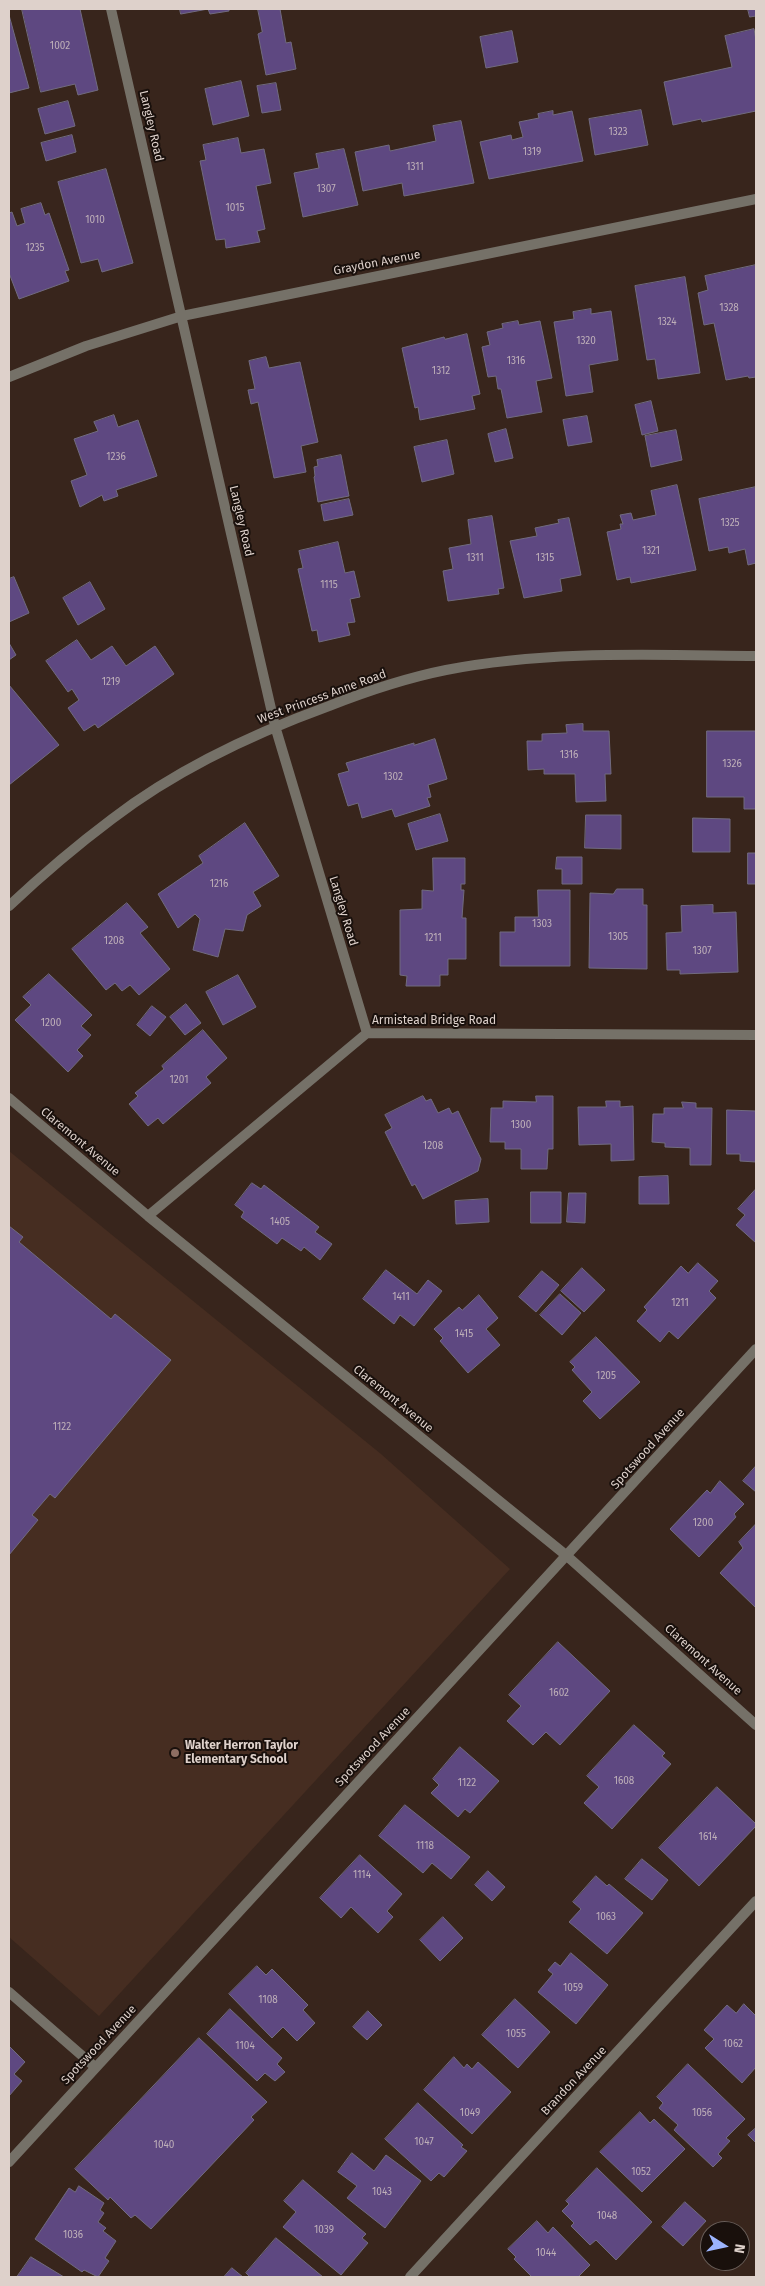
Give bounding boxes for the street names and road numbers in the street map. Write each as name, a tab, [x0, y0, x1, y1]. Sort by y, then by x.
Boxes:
street label: Langley Road	[136, 89, 166, 163]
street label: Graydon Avenue	[332, 248, 422, 278]
street label: Langley Road	[226, 484, 256, 558]
street label: West Princess Anne Road	[256, 667, 388, 727]
street label: Langley Road	[326, 874, 360, 948]
street label: Armistead Bridge Road	[372, 1014, 496, 1028]
street label: Claremont Avenue	[37, 1105, 123, 1179]
street label: Claremont Avenue	[350, 1362, 436, 1436]
street label: Spotswood Avenue	[608, 1406, 688, 1492]
street label: Claremont Avenue	[661, 1622, 745, 1698]
street label: Spotswood Avenue	[332, 1704, 414, 1790]
street label: Spotswood Avenue	[58, 2002, 140, 2088]
street label: Brandon Avenue	[538, 2043, 610, 2119]

